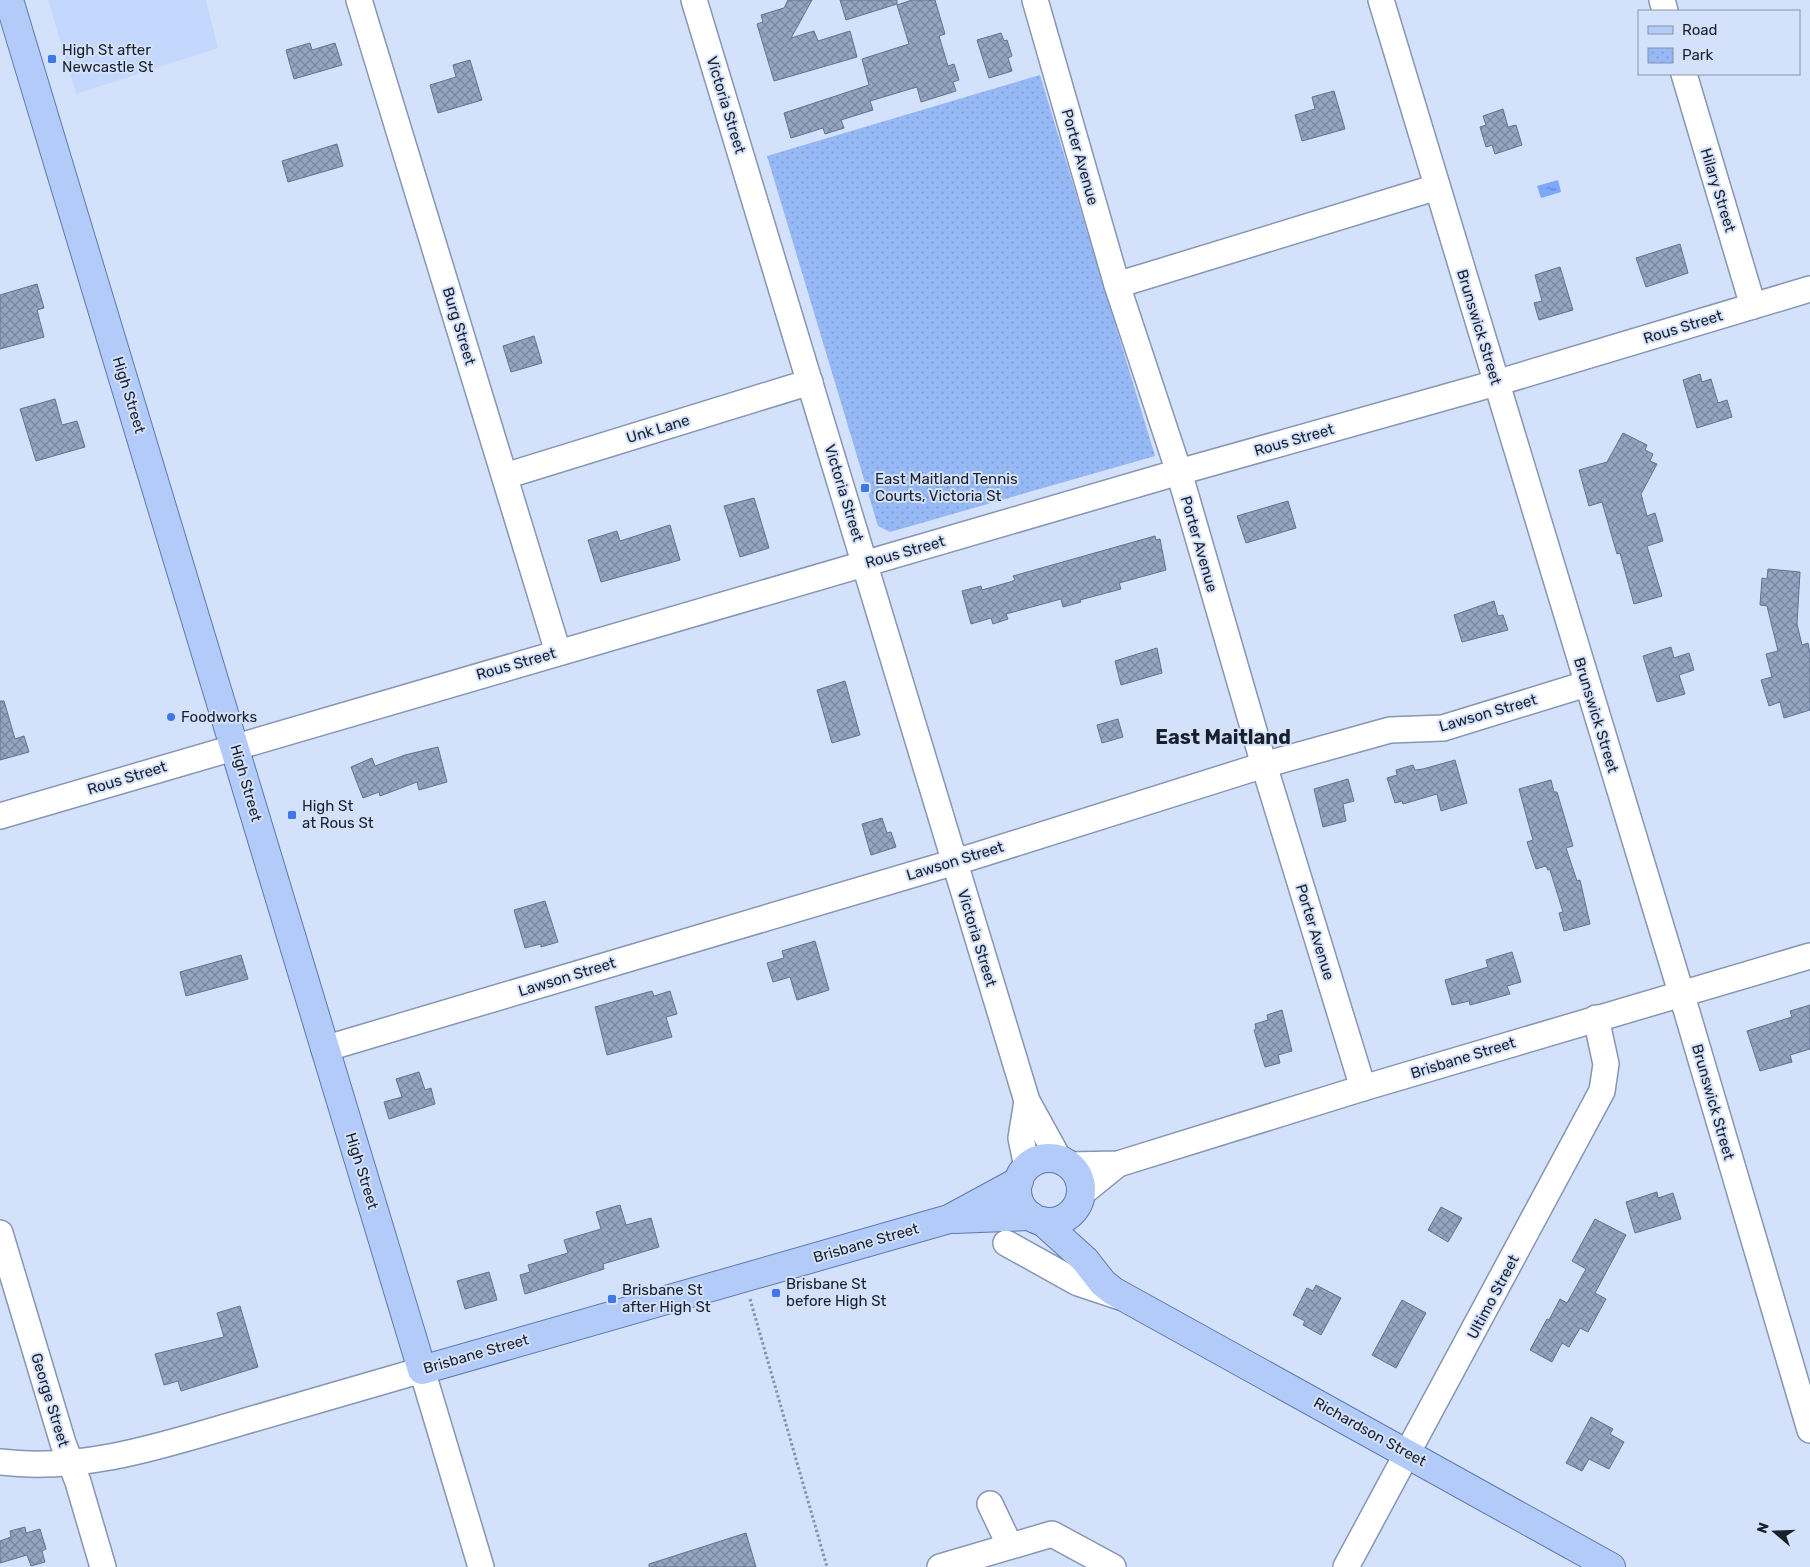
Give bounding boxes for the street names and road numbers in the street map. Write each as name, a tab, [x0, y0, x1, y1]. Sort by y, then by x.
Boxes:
street label: Victoria Street	[703, 54, 749, 156]
street label: Porter Avenue	[1058, 107, 1102, 207]
street label: Hilary Street	[1697, 146, 1739, 234]
street label: Brunswick Street	[1453, 267, 1505, 387]
street label: Burg Street	[439, 285, 479, 367]
street label: Rous Street	[1641, 306, 1725, 348]
street label: High Street	[109, 354, 149, 436]
street label: Unk Lane	[624, 411, 692, 447]
street label: Rous Street	[1252, 420, 1336, 460]
street label: Victoria Street	[821, 442, 867, 544]
street label: Porter Avenue	[1177, 494, 1221, 594]
street label: Rous Street	[863, 532, 947, 572]
street label: Rous Street	[474, 644, 558, 684]
street label: Brunswick Street	[1570, 655, 1622, 775]
street label: Lawson Street	[1437, 690, 1539, 736]
street label: High Street	[226, 742, 266, 824]
street label: Rous Street	[85, 757, 169, 799]
street label: Lawson Street	[904, 838, 1006, 884]
street label: Porter Avenue	[1292, 882, 1338, 982]
street label: Victoria Street	[954, 887, 1000, 989]
street label: Lawson Street	[516, 954, 618, 1000]
street label: Brisbane Street	[1408, 1033, 1518, 1083]
street label: Brunswick Street	[1688, 1042, 1738, 1162]
street label: High Street	[342, 1130, 382, 1212]
street label: Brisbane Street	[811, 1219, 921, 1267]
street label: Ultimo Street	[1463, 1252, 1523, 1342]
street label: Brisbane Street	[421, 1330, 531, 1378]
street label: George Street	[27, 1351, 73, 1449]
street label: Richardson Street	[1311, 1394, 1430, 1470]

